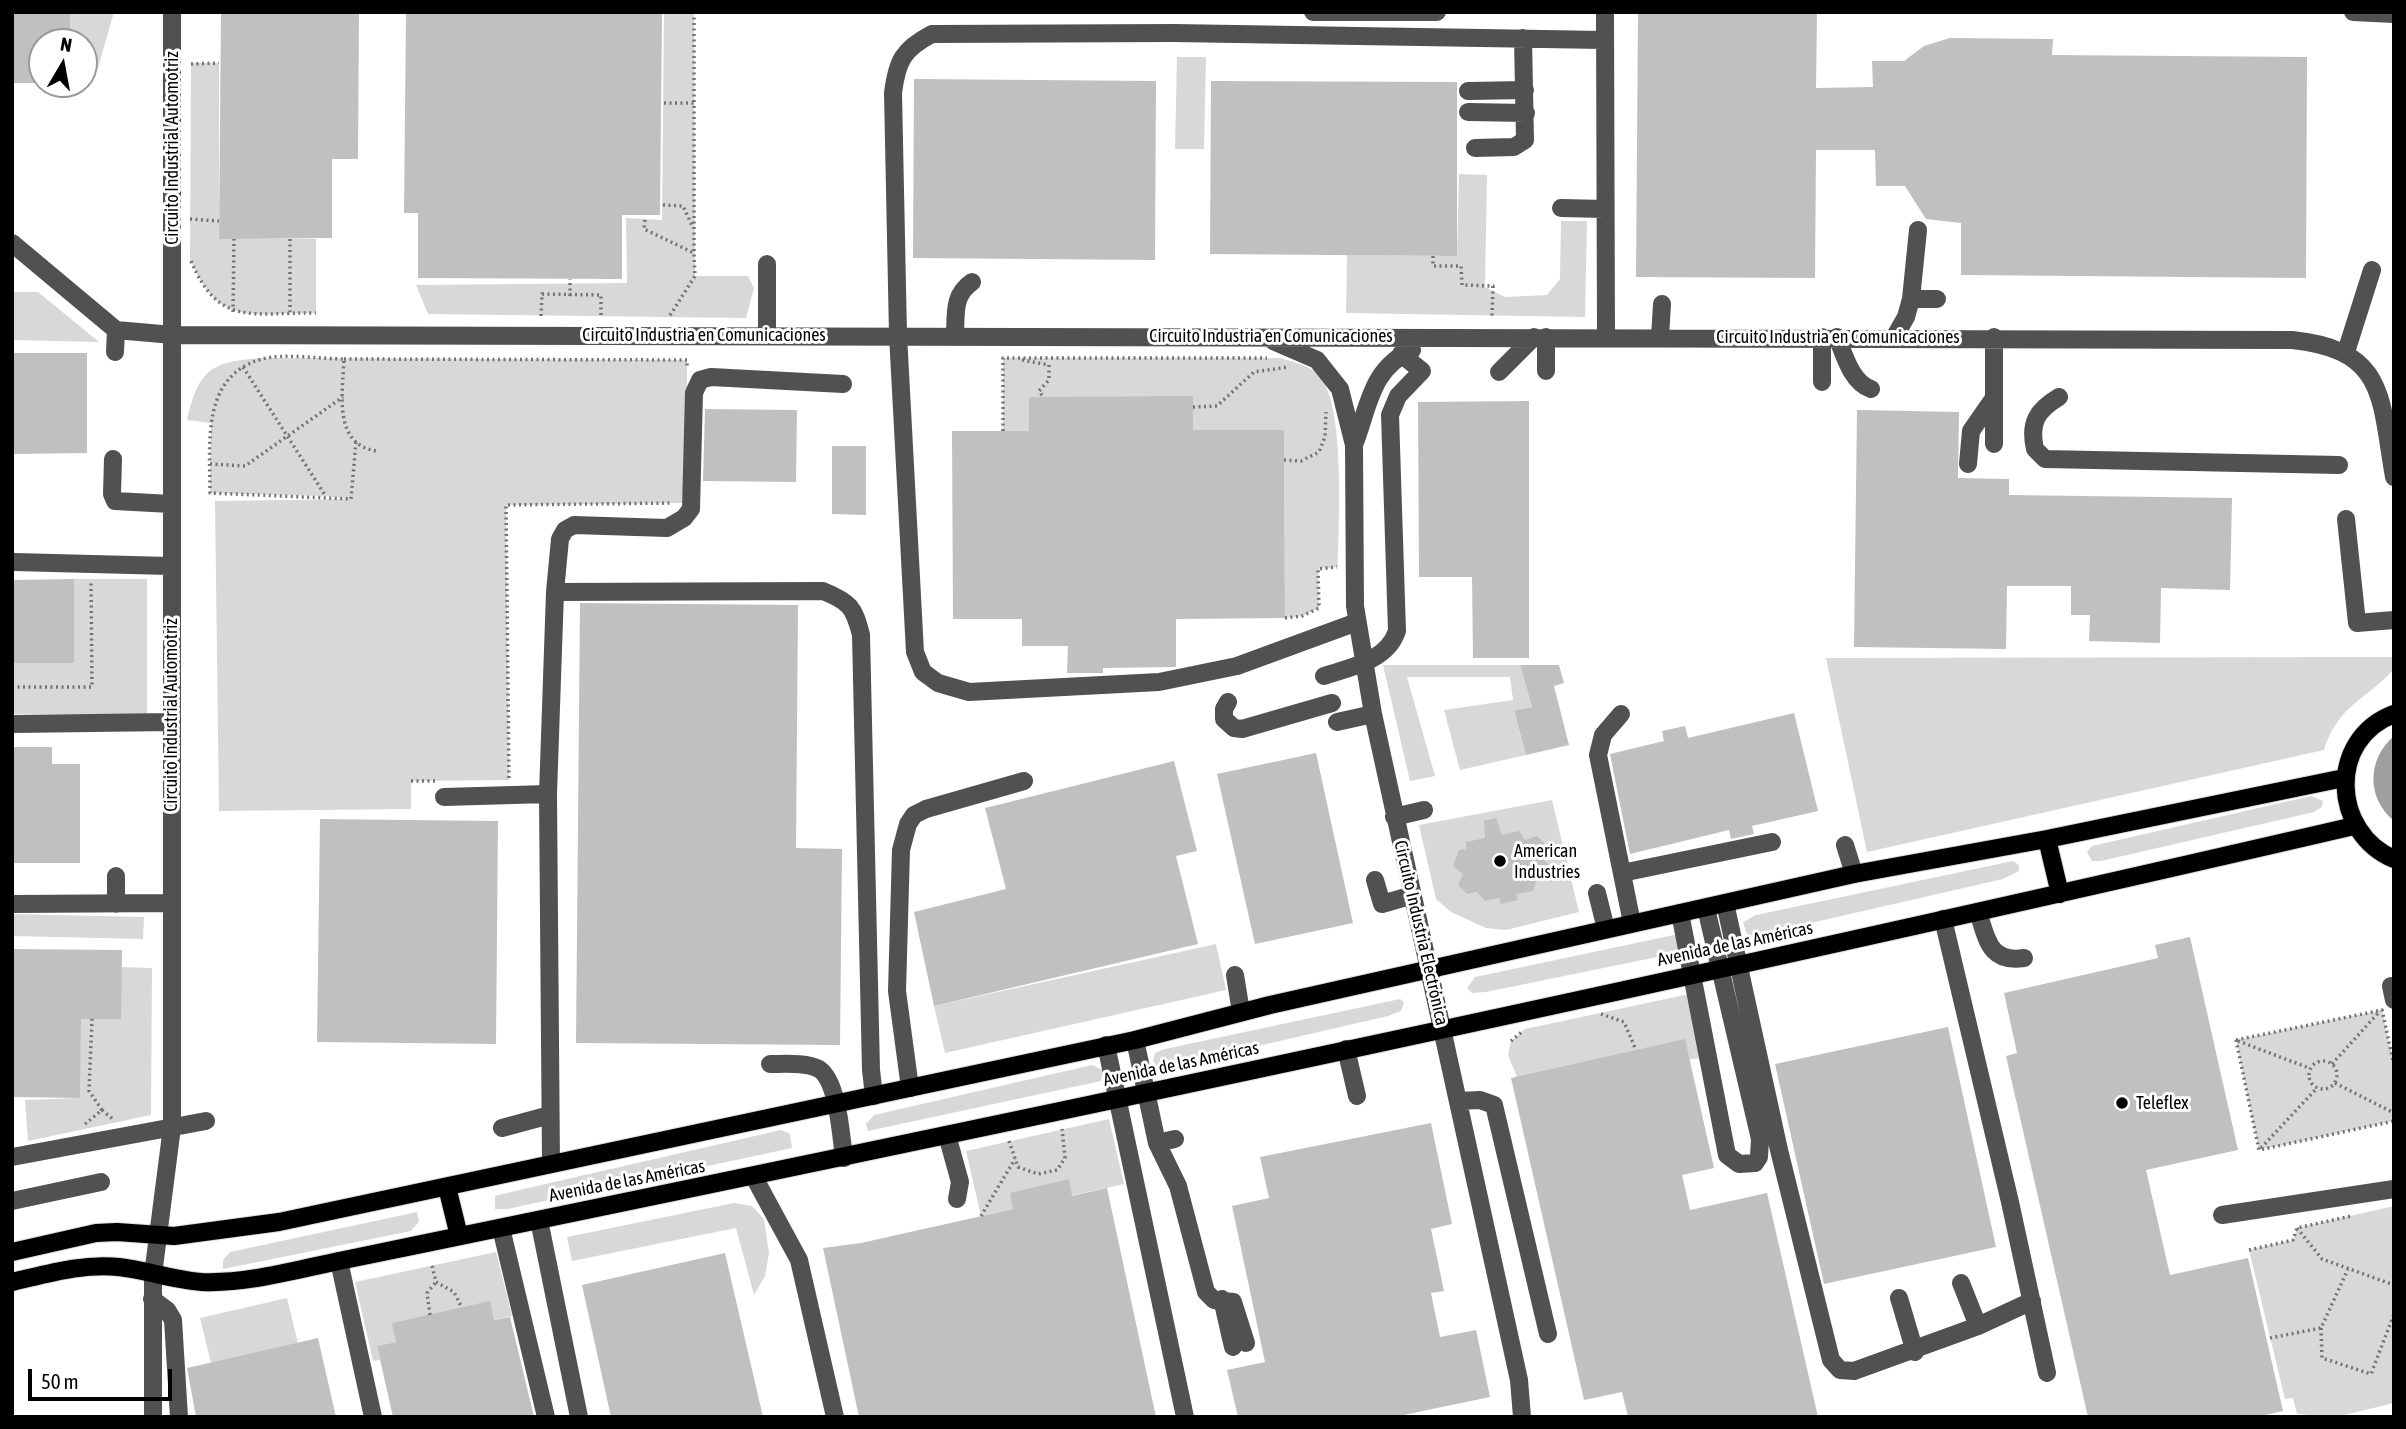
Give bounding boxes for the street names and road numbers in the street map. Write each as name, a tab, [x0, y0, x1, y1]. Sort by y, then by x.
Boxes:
street label: Circuito Industrial Automotriz	[161, 51, 183, 245]
street label: Circuito Industria en Comunicaciones	[582, 324, 826, 346]
street label: Circuito Industria en Comunicaciones	[1149, 325, 1393, 347]
street label: Circuito Industria en Comunicaciones	[1716, 326, 1960, 348]
street label: Circuito Industrial Automotriz	[160, 618, 182, 812]
street label: Circuito Industria Electrónica	[1389, 838, 1453, 1028]
street label: Avenida de las Américas	[1655, 917, 1815, 971]
street label: Avenida de las Américas	[1101, 1037, 1261, 1091]
street label: Avenida de las Américas	[547, 1155, 707, 1207]

